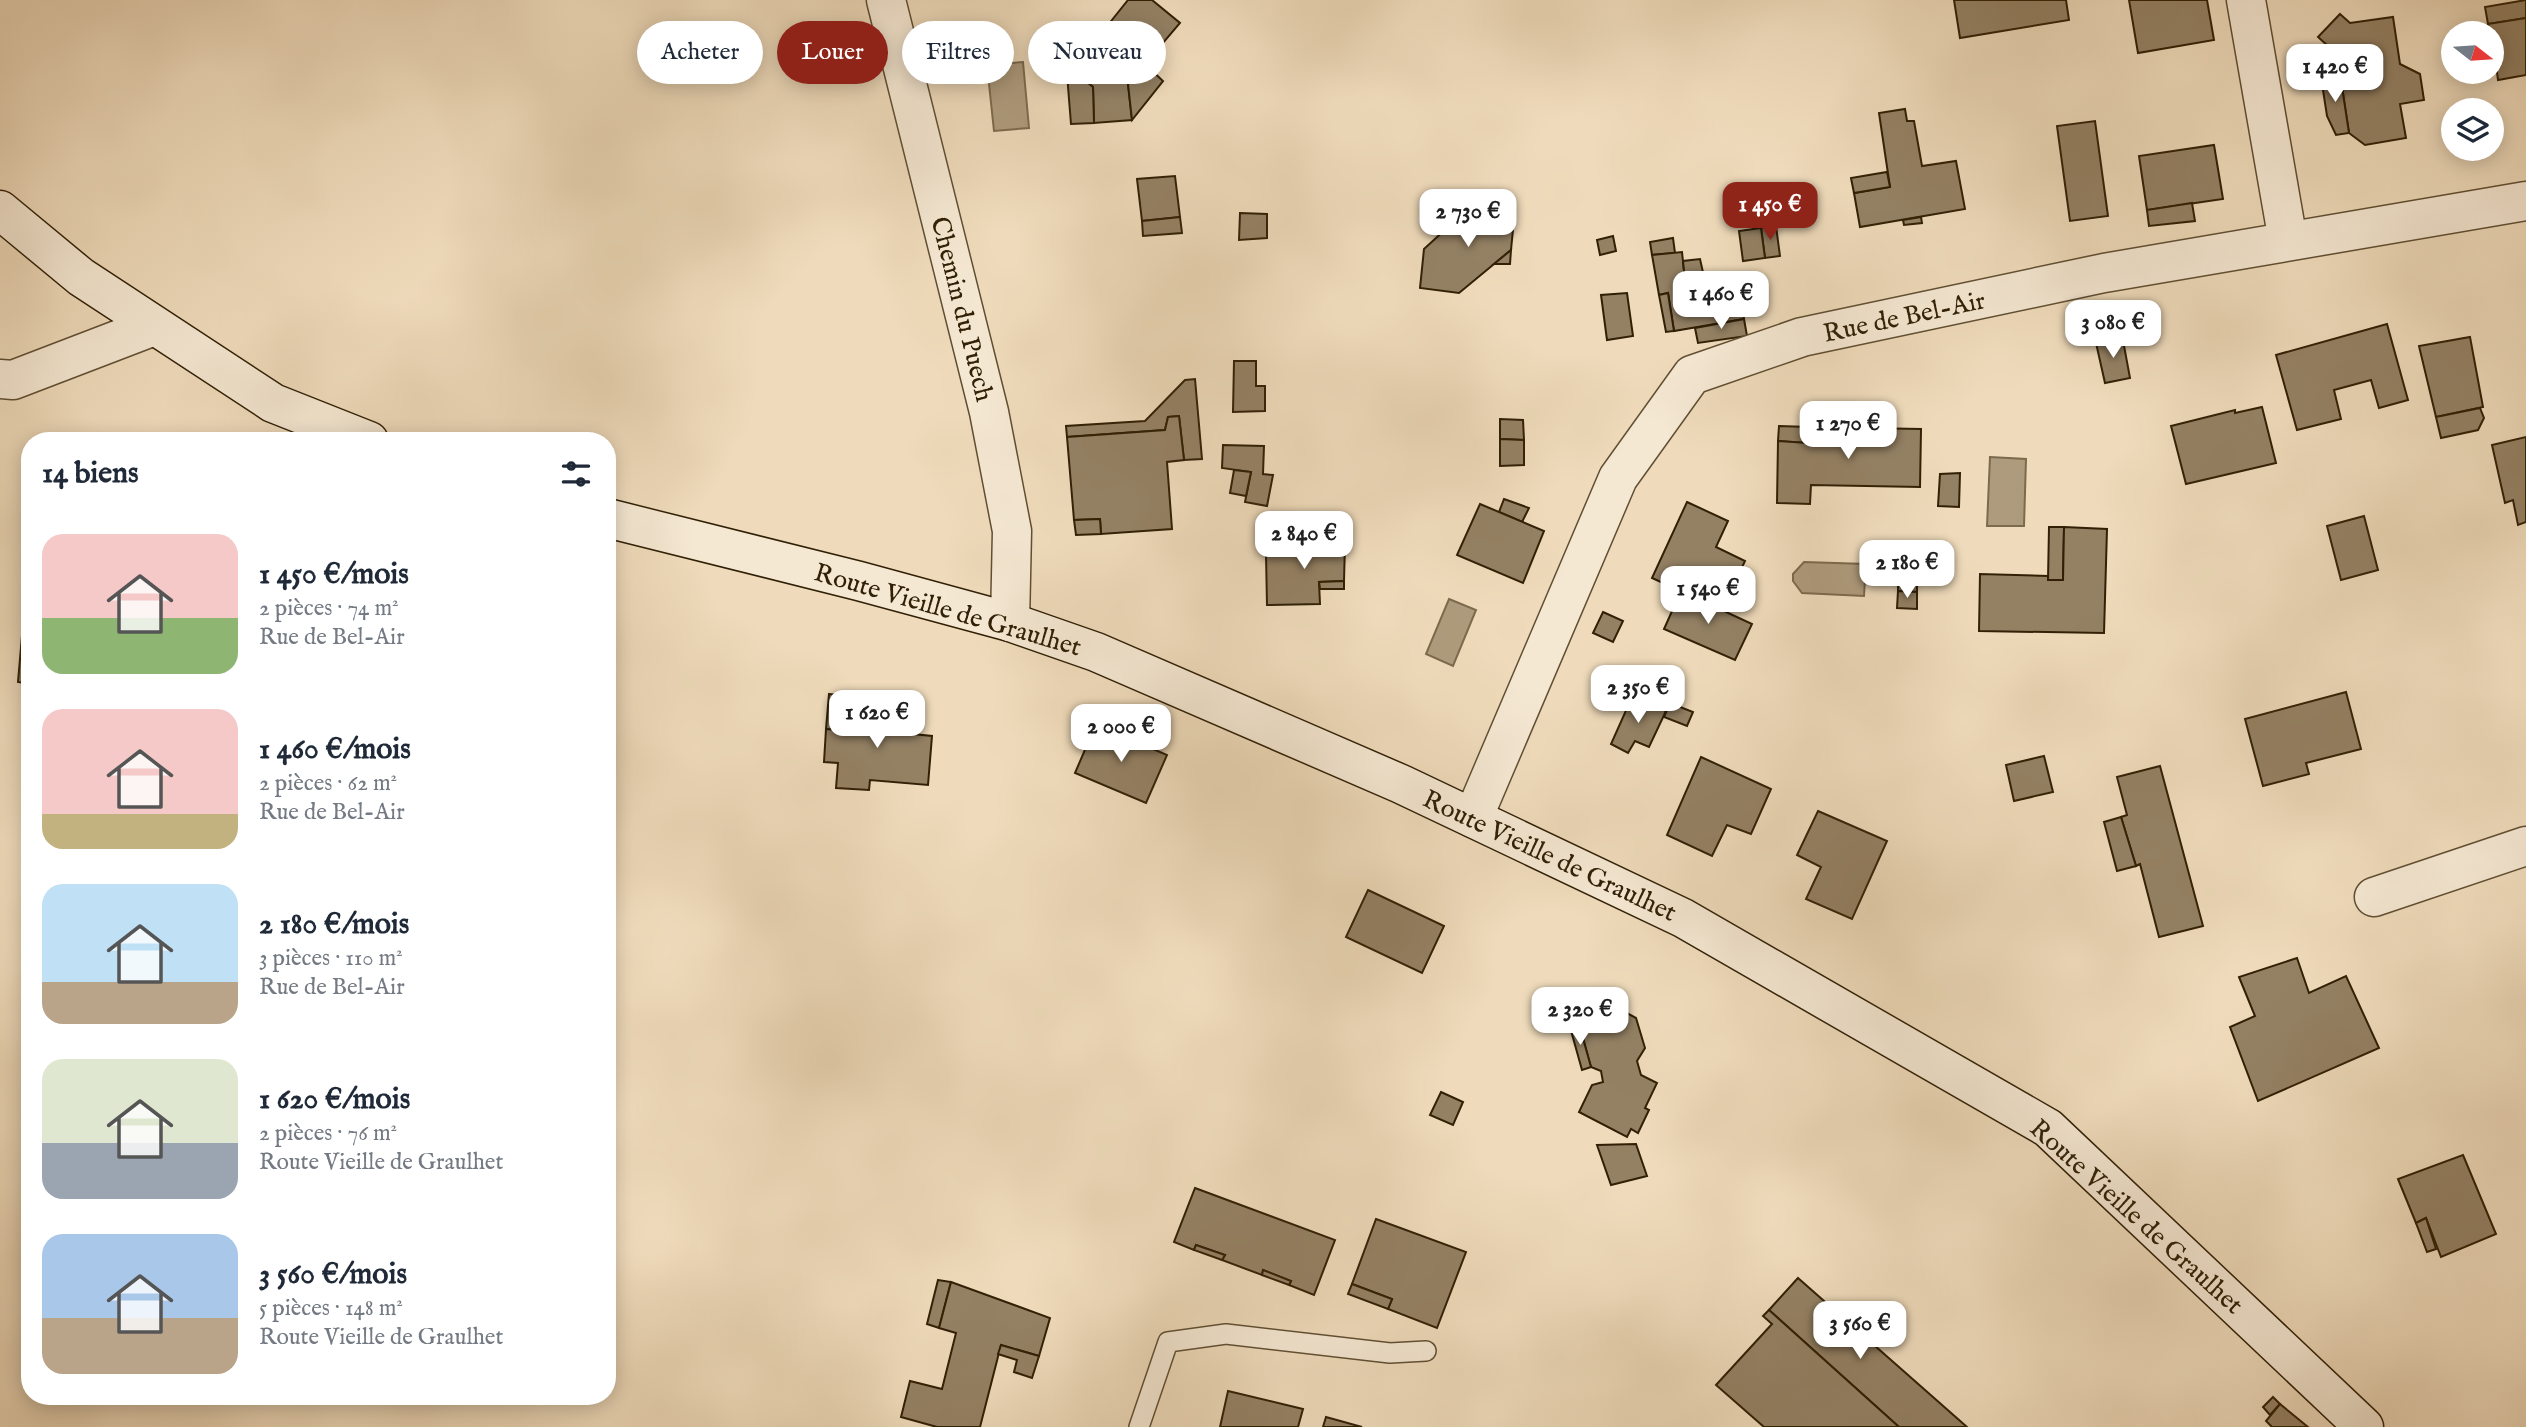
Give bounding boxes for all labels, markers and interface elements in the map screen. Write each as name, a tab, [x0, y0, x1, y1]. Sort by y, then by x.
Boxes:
chip: Acheter	[637, 21, 763, 84]
chip: Louer	[777, 21, 888, 84]
chip: Filtres	[902, 21, 1014, 84]
chip: Nouveau	[1028, 21, 1166, 84]
north arrow	[2441, 21, 2504, 84]
map controls	[2441, 21, 2504, 161]
pin: 1 420 €	[2270, 44, 2400, 104]
text: 1 420 €	[2302, 52, 2368, 81]
button: layers	[2441, 98, 2504, 161]
pin: 1 450 €	[1705, 182, 1835, 242]
pin: 2 730 €	[1403, 190, 1533, 249]
text: 1 450 €	[1739, 190, 1801, 219]
text: 2 730 €	[1436, 197, 1500, 226]
street label: Chemin du Puech	[923, 214, 1000, 405]
pin: 1 460 €	[1656, 272, 1786, 331]
text: 1 460 €	[1689, 279, 1753, 308]
street label: Rue de Bel-Air	[1820, 284, 1989, 351]
pin: 3 080 €	[2048, 300, 2178, 360]
text: 3 080 €	[2081, 308, 2145, 337]
pin: 1 270 €	[1783, 402, 1913, 461]
text: 1 270 €	[1816, 409, 1880, 438]
text: 14 biens	[42, 455, 139, 493]
icon: filters	[557, 455, 595, 493]
pin: 2 840 €	[1239, 512, 1369, 571]
text: 2 840 €	[1271, 519, 1337, 548]
pin: 2 180 €	[1842, 540, 1972, 600]
text: 2 180 €	[1875, 548, 1939, 577]
text: 1 450 €/mois	[259, 556, 409, 594]
street label: Route Vieille de Graulhet	[810, 557, 1085, 664]
icon: home	[98, 562, 182, 646]
pin: 1 540 €	[1643, 566, 1773, 626]
text: 1 540 €	[1677, 574, 1739, 603]
text: 2 pièces · 74 m²	[259, 594, 399, 623]
text: Rue de Bel-Air	[259, 623, 405, 652]
pin: 2 350 €	[1573, 666, 1703, 725]
text: 2 350 €	[1607, 673, 1669, 702]
pin: 1 620 €	[812, 690, 942, 750]
text: 1 620 €	[845, 698, 909, 727]
pin: 2 000 €	[1056, 704, 1186, 764]
text: 2 000 €	[1087, 712, 1155, 741]
text: 1 460 €/mois	[259, 731, 411, 769]
icon: home	[98, 737, 182, 821]
text: 2 pièces · 62 m²	[259, 769, 397, 798]
street label: Route Vieille de Graulhet	[1417, 783, 1682, 930]
text: Rue de Bel-Air	[259, 798, 405, 827]
text: 2 180 €/mois	[259, 906, 409, 944]
icon: home	[98, 912, 182, 996]
text: 3 pièces · 110 m²	[259, 944, 403, 973]
text: Rue de Bel-Air	[259, 973, 405, 1002]
pin: 2 320 €	[1515, 988, 1645, 1047]
text: 2 320 €	[1548, 995, 1613, 1024]
text: 1 620 €/mois	[259, 1081, 410, 1119]
icon: home	[98, 1087, 182, 1171]
street label: Route Vieille de Graulhet	[2022, 1112, 2250, 1322]
text: 2 pièces · 76 m²	[259, 1119, 397, 1148]
text: Route Vieille de Graulhet	[259, 1148, 503, 1177]
text: 3 560 €/mois	[259, 1256, 407, 1294]
icon: home	[98, 1262, 182, 1346]
text: 5 pièces · 148 m²	[259, 1294, 403, 1323]
pin: 3 560 €	[1795, 1302, 1925, 1361]
text: 3 560 €	[1829, 1309, 1891, 1338]
text: Route Vieille de Graulhet	[259, 1323, 503, 1352]

